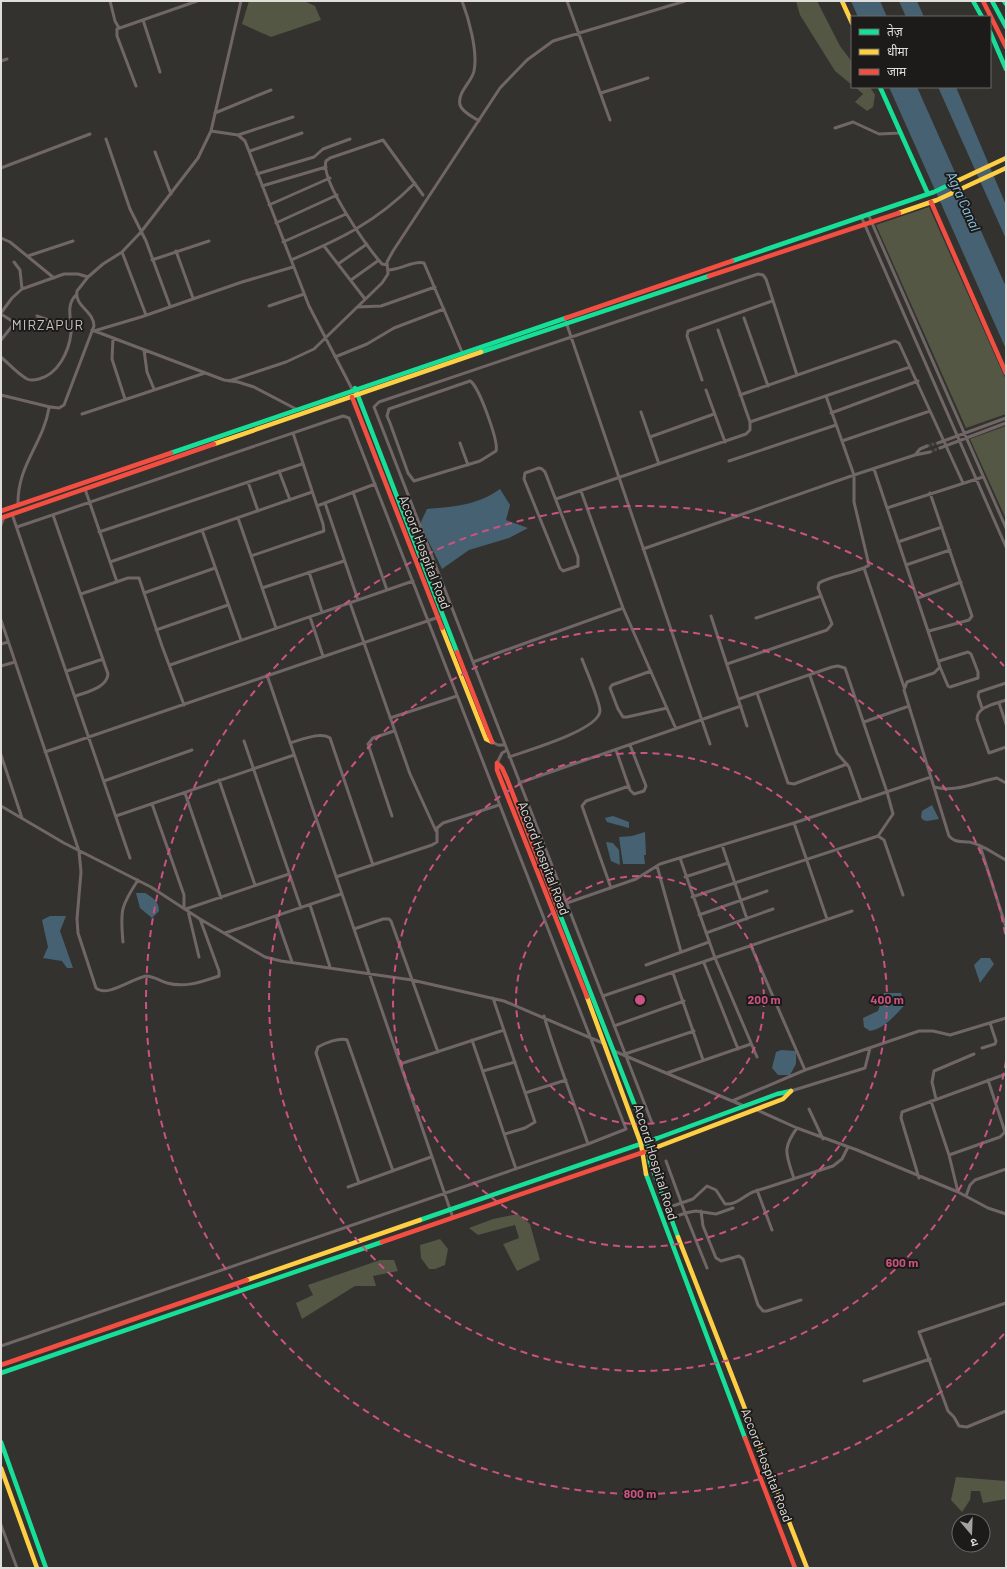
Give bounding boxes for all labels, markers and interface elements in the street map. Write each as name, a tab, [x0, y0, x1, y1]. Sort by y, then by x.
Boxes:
legend	[851, 16, 991, 88]
text: तेज़	[887, 24, 904, 38]
text: धीमा	[887, 44, 909, 58]
text: जाम	[887, 64, 907, 78]
water label: Agra Canal	[943, 169, 985, 233]
district label: MIRZAPUR	[12, 316, 84, 333]
street label: Accord Hospital Road	[396, 493, 454, 611]
street label: Accord Hospital Road	[515, 799, 573, 917]
text: 200 m	[748, 992, 780, 1006]
text: 400 m	[870, 992, 904, 1006]
centre of rings	[633, 993, 647, 1007]
street label: Accord Hospital Road	[631, 1102, 681, 1222]
text: 600 m	[886, 1255, 918, 1269]
street label: Accord Hospital Road	[738, 1406, 796, 1524]
text: 800 m	[624, 1486, 656, 1500]
north arrow	[951, 1513, 991, 1553]
text: उ	[969, 1536, 980, 1550]

